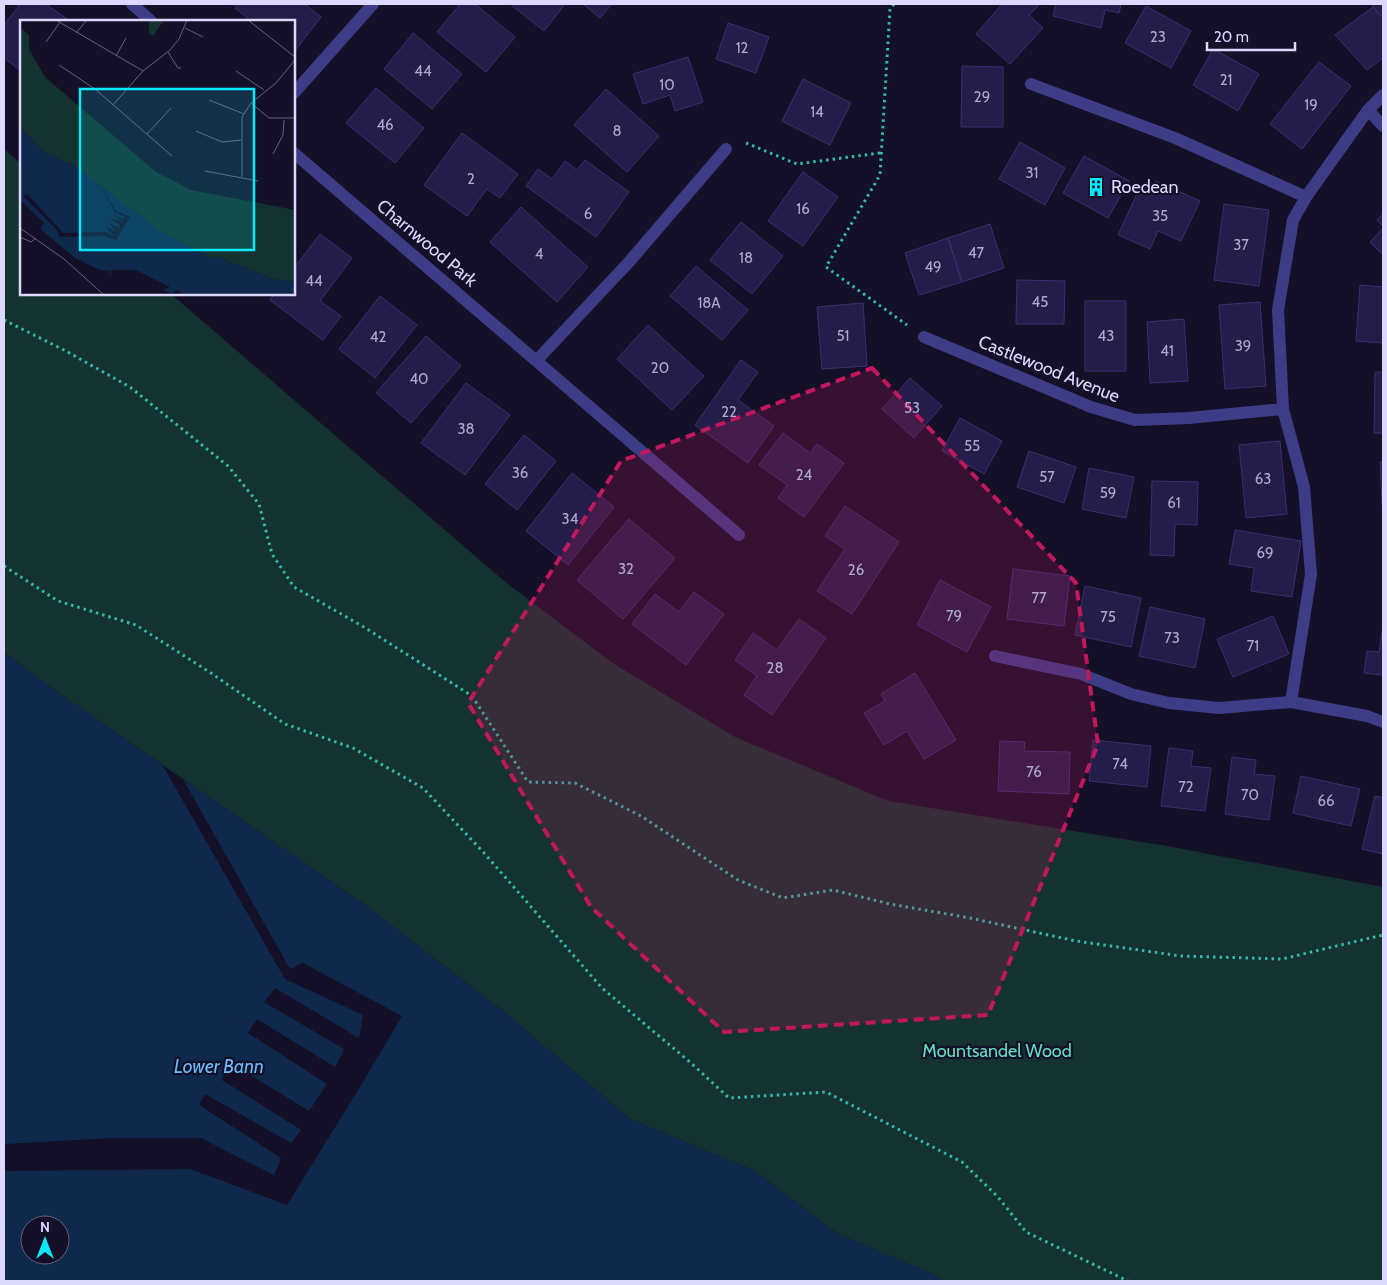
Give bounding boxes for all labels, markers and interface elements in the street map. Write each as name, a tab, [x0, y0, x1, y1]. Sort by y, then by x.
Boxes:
inset map	[20, 20, 295, 295]
scale bar	[1207, 20, 1294, 52]
house number: 23	[1150, 28, 1166, 46]
text: 20 m	[1214, 28, 1249, 46]
house number: 12	[736, 39, 749, 57]
house number: 44	[414, 62, 432, 80]
house number: 21	[1220, 71, 1232, 89]
house number: 10	[659, 76, 675, 94]
house number: 29	[974, 88, 990, 106]
house number: 19	[1304, 96, 1318, 114]
house number: 14	[810, 103, 824, 121]
house number: 46	[376, 116, 394, 134]
house number: 8	[612, 122, 622, 140]
house number: 31	[1025, 164, 1039, 182]
house number: 2	[467, 170, 475, 188]
building icon: Roedean	[1085, 176, 1107, 198]
place label: Roedean	[1111, 176, 1179, 198]
street label: Charnwood Park	[372, 195, 482, 292]
house number: 16	[796, 200, 810, 218]
house number: 6	[584, 205, 592, 223]
house number: 35	[1152, 207, 1168, 225]
house number: 37	[1233, 236, 1249, 254]
house number: 47	[968, 244, 985, 262]
house number: 4	[535, 245, 544, 263]
house number: 18	[739, 249, 753, 267]
house number: 49	[924, 258, 942, 276]
house number: 44	[305, 272, 323, 290]
house number: 45	[1032, 293, 1048, 311]
house number: 18A	[697, 294, 721, 312]
house number: 51	[836, 327, 850, 345]
house number: 43	[1098, 327, 1114, 345]
house number: 42	[370, 328, 386, 346]
street label: Castlewood Avenue	[975, 331, 1123, 407]
house number: 39	[1235, 337, 1251, 355]
house number: 41	[1160, 342, 1174, 360]
house number: 20	[651, 359, 669, 377]
house number: 40	[409, 370, 429, 388]
house number: 53	[904, 399, 920, 417]
house number: 22	[721, 403, 737, 421]
house number: 38	[457, 420, 475, 438]
house number: 55	[964, 437, 980, 455]
house number: 36	[512, 464, 528, 482]
house number: 24	[796, 466, 813, 484]
house number: 57	[1039, 468, 1055, 486]
house number: 63	[1255, 470, 1271, 488]
house number: 59	[1100, 484, 1116, 502]
house number: 61	[1167, 494, 1181, 512]
house number: 34	[562, 510, 579, 528]
house number: 69	[1256, 544, 1274, 562]
house number: 32	[618, 560, 634, 578]
house number: 26	[848, 561, 864, 579]
house number: 77	[1031, 589, 1047, 607]
house number: 79	[946, 607, 962, 625]
house number: 75	[1100, 608, 1116, 626]
house number: 73	[1164, 629, 1180, 647]
house number: 71	[1247, 637, 1259, 655]
house number: 28	[767, 659, 783, 677]
house number: 74	[1112, 755, 1128, 773]
house number: 76	[1026, 763, 1042, 781]
house number: 72	[1178, 778, 1194, 796]
house number: 70	[1241, 786, 1259, 804]
house number: 66	[1317, 792, 1335, 810]
park label: Mountsandel Wood	[922, 1040, 1072, 1062]
water label: Lower Bann	[174, 1055, 264, 1078]
north arrow	[20, 1215, 70, 1265]
text: N	[40, 1218, 50, 1236]

